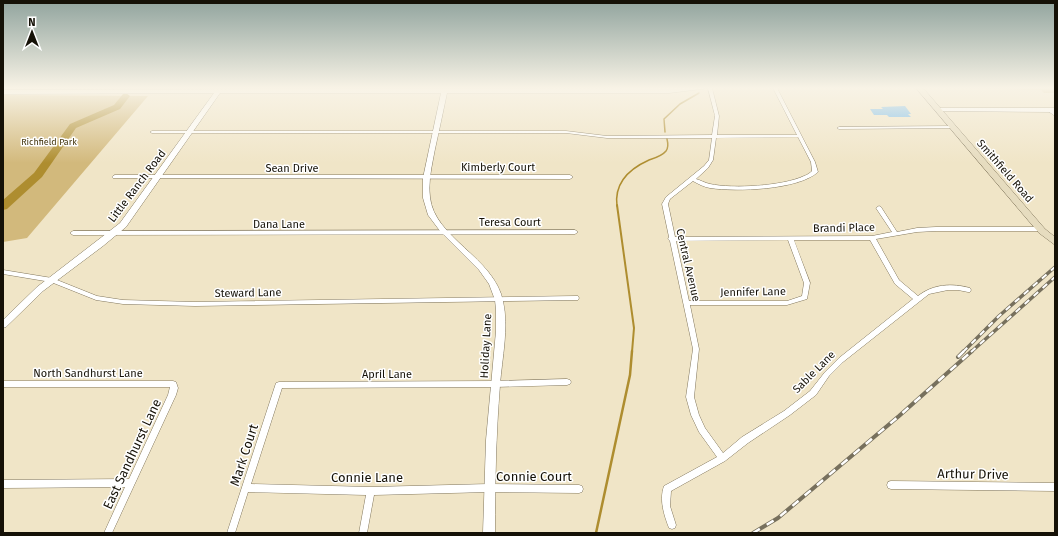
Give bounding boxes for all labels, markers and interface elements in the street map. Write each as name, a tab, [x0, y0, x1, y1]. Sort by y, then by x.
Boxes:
north arrow	[12, 12, 52, 52]
text: N	[28, 16, 36, 29]
park label: Richfield Park	[21, 137, 77, 147]
street label: Smithfield Road	[974, 137, 1036, 205]
street label: Little Ranch Road	[105, 147, 169, 225]
street label: Kimberly Court	[461, 161, 535, 174]
street label: Sean Drive	[265, 162, 319, 175]
street label: Teresa Court	[479, 216, 541, 229]
street label: Dana Lane	[253, 218, 305, 231]
street label: Brandi Place	[813, 221, 875, 235]
street label: Central Avenue	[673, 227, 703, 303]
street label: Jennifer Lane	[720, 285, 786, 299]
street label: Steward Lane	[215, 286, 281, 300]
street label: Holiday Lane	[478, 313, 494, 379]
street label: Sable Lane	[790, 348, 838, 396]
street label: North Sandhurst Lane	[33, 367, 143, 380]
street label: April Lane	[362, 368, 412, 381]
street label: East Sandhurst Lane	[100, 397, 164, 511]
street label: Mark Court	[227, 422, 261, 488]
street label: Arthur Drive	[937, 466, 1009, 482]
street label: Connie Court	[496, 469, 572, 484]
street label: Connie Lane	[331, 470, 403, 485]

